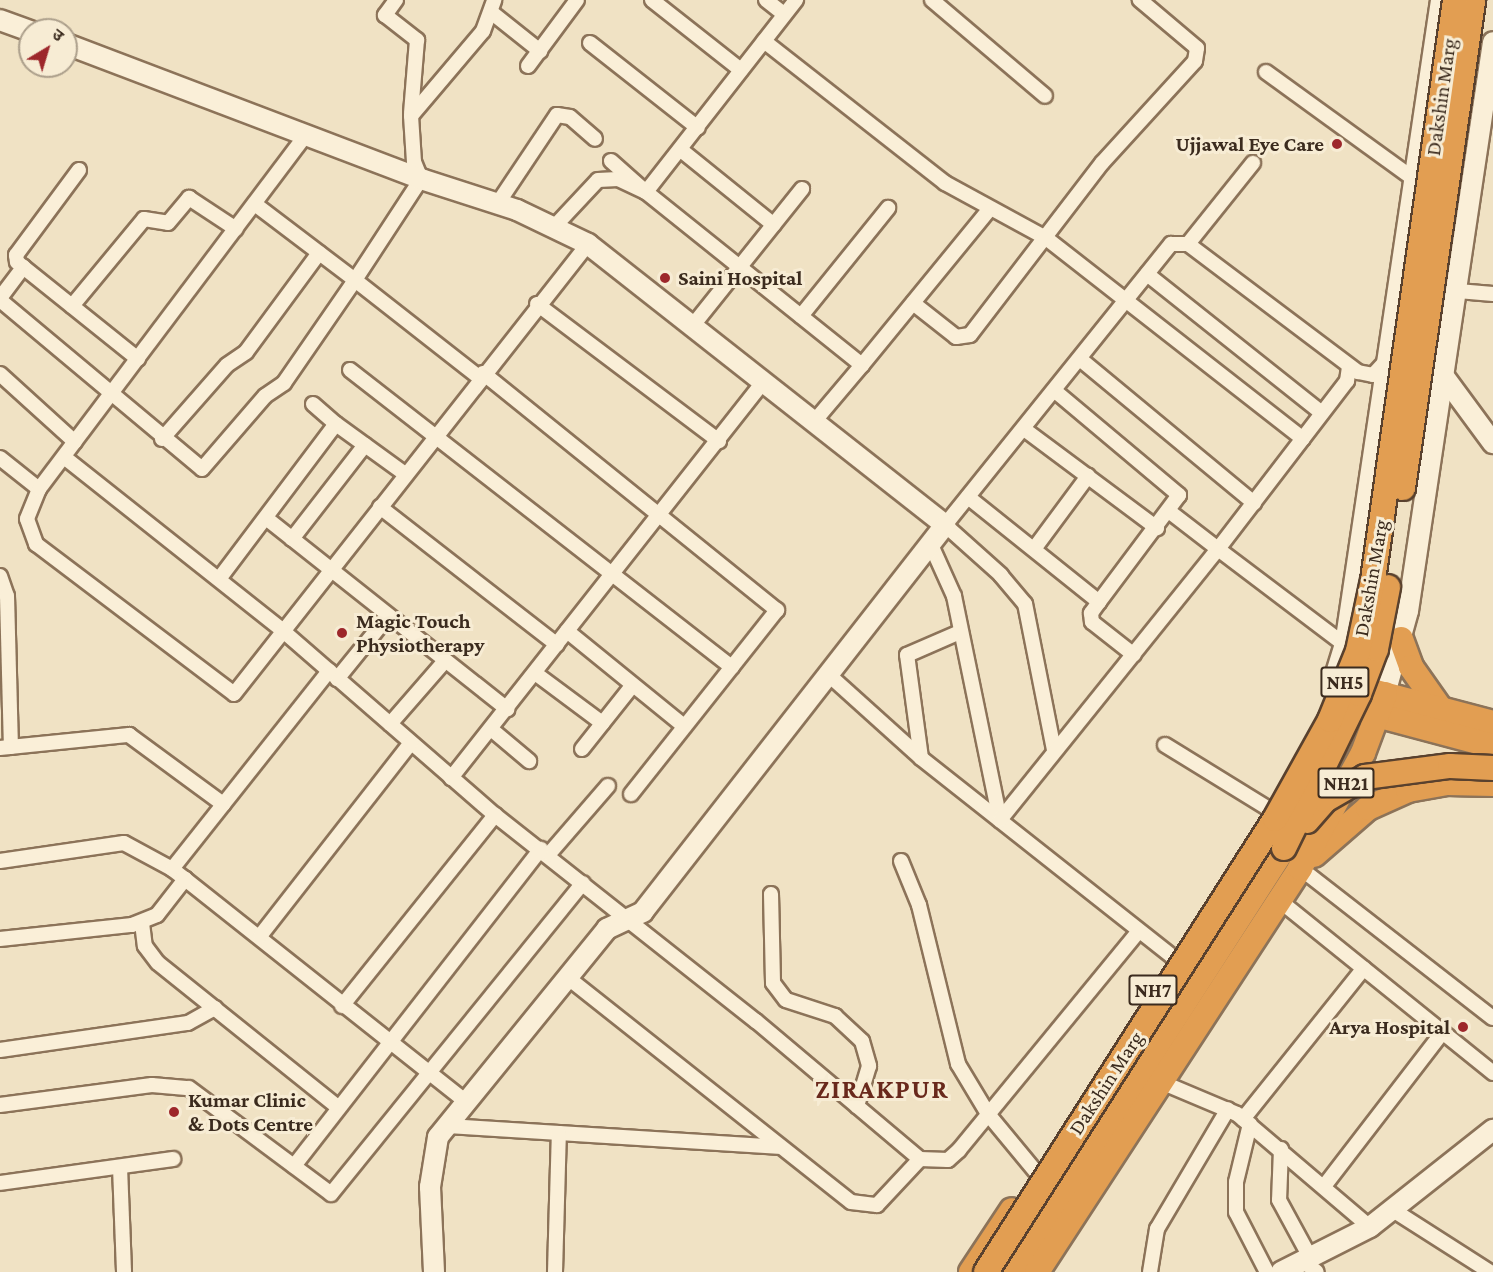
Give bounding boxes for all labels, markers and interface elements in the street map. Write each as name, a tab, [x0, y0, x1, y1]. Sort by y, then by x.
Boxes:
north arrow	[18, 18, 78, 78]
text: उ	[49, 25, 67, 45]
street label: Dakshin Marg	[1420, 37, 1462, 157]
place label: Ujjawal Eye Care	[1175, 131, 1324, 157]
marker: Ujjawal Eye Care	[1328, 135, 1346, 153]
place label: Saini Hospital	[678, 265, 802, 291]
marker: Saini Hospital	[656, 269, 674, 287]
street label: Dakshin Marg	[1348, 518, 1394, 638]
place label: Magic Touch Physiotherapy	[356, 608, 484, 658]
marker: Magic Touch Physiotherapy	[333, 624, 351, 642]
road number: NH5	[1320, 665, 1370, 699]
road number: NH21	[1316, 766, 1376, 800]
road number: NH7	[1128, 973, 1178, 1007]
place label: Arya Hospital	[1329, 1014, 1450, 1040]
marker: Arya Hospital	[1454, 1018, 1472, 1036]
street label: Dakshin Marg	[1063, 1027, 1149, 1139]
district label: ZIRAKPUR	[815, 1074, 949, 1106]
place label: Kumar Clinic & Dots Centre	[188, 1087, 313, 1137]
marker: Kumar Clinic & Dots Centre	[165, 1103, 183, 1121]

